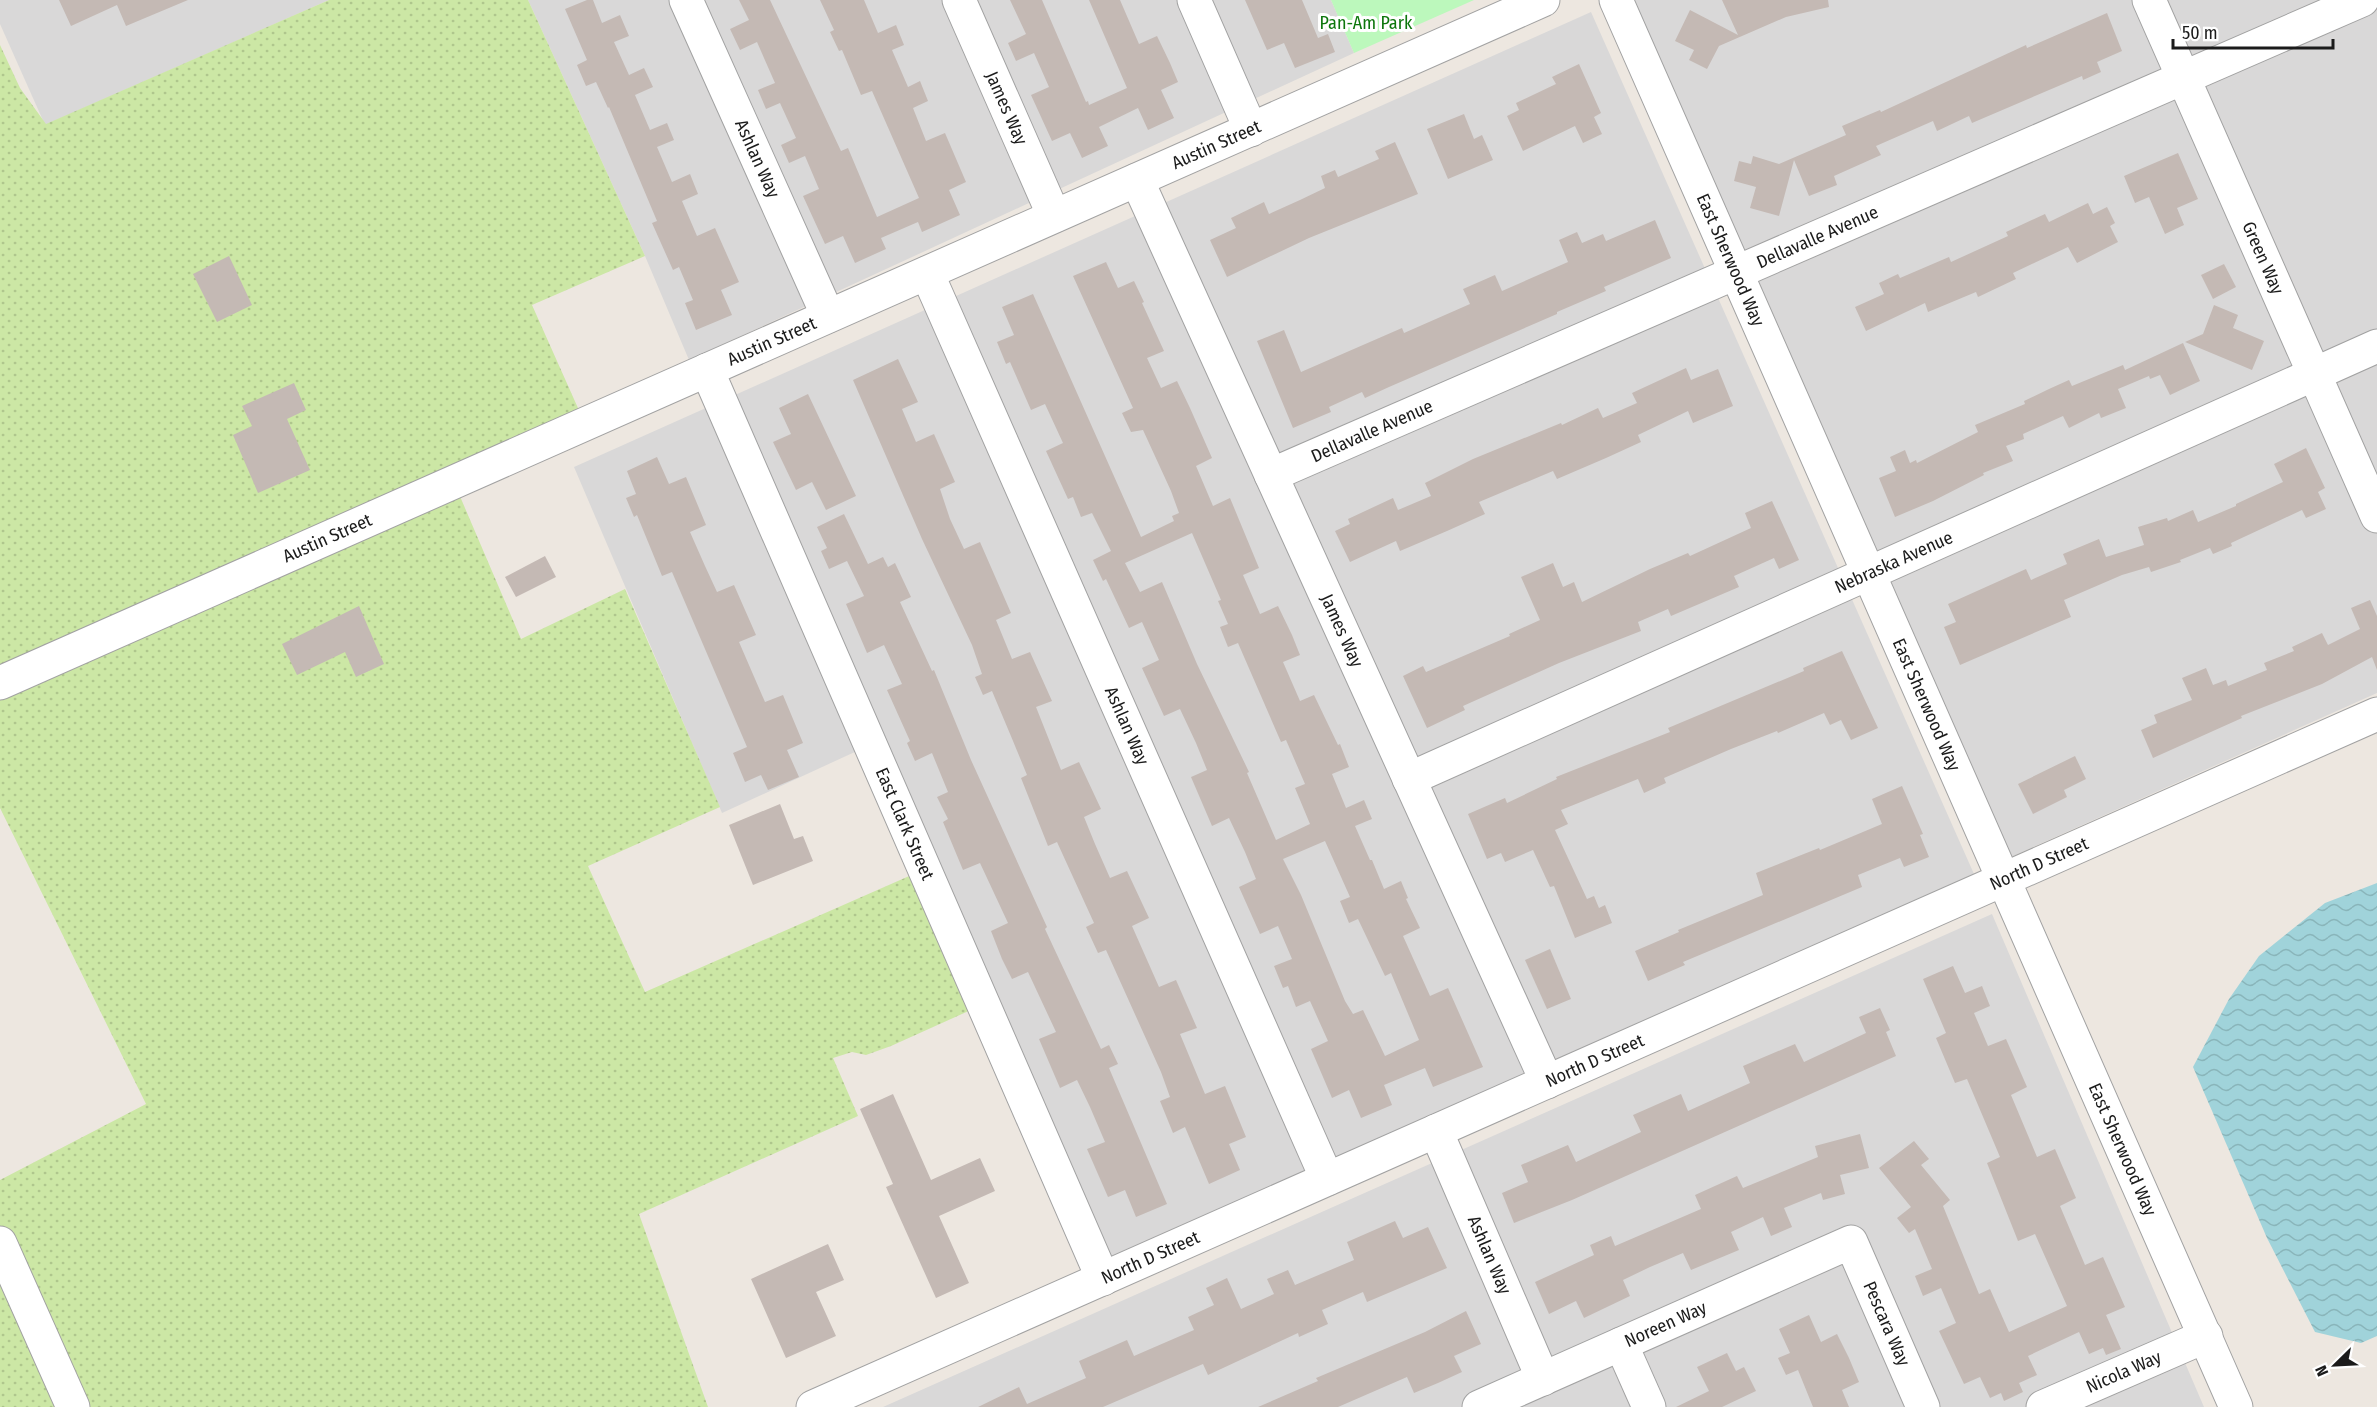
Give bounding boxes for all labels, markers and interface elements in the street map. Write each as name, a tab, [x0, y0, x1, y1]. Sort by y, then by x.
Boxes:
park label: Pan-Am Park	[1320, 12, 1413, 34]
scale bar	[2173, 12, 2334, 50]
text: 50 m	[2182, 22, 2218, 44]
street label: James Way	[981, 68, 1032, 148]
street label: Austin Street	[1168, 115, 1264, 174]
street label: Ashlan Way	[730, 116, 784, 201]
street label: East Sherwood Way	[1692, 190, 1769, 330]
street label: Dellavalle Avenue	[1753, 201, 1882, 273]
street label: Green Way	[2237, 218, 2289, 298]
street label: Austin Street	[724, 312, 820, 371]
street label: Dellavalle Avenue	[1308, 395, 1436, 467]
street label: Austin Street	[279, 509, 375, 567]
street label: Nebraska Avenue	[1831, 526, 1956, 598]
street label: James Way	[1316, 591, 1368, 671]
street label: East Sherwood Way	[1888, 635, 1965, 774]
street label: Ashlan Way	[1100, 683, 1154, 768]
street label: East Clark Street	[871, 764, 939, 884]
street label: North D Street	[1986, 832, 2092, 895]
street label: North D Street	[1542, 1029, 1647, 1092]
street label: East Sherwood Way	[2084, 1080, 2161, 1219]
street label: Ashlan Way	[1463, 1212, 1516, 1298]
street label: North D Street	[1098, 1226, 1203, 1289]
street label: Pescara Way	[1859, 1278, 1915, 1369]
street label: Noreen Way	[1621, 1297, 1710, 1352]
north arrow	[2305, 1335, 2365, 1395]
street label: Nicola Way	[2083, 1346, 2165, 1398]
text: N	[2311, 1363, 2332, 1379]

